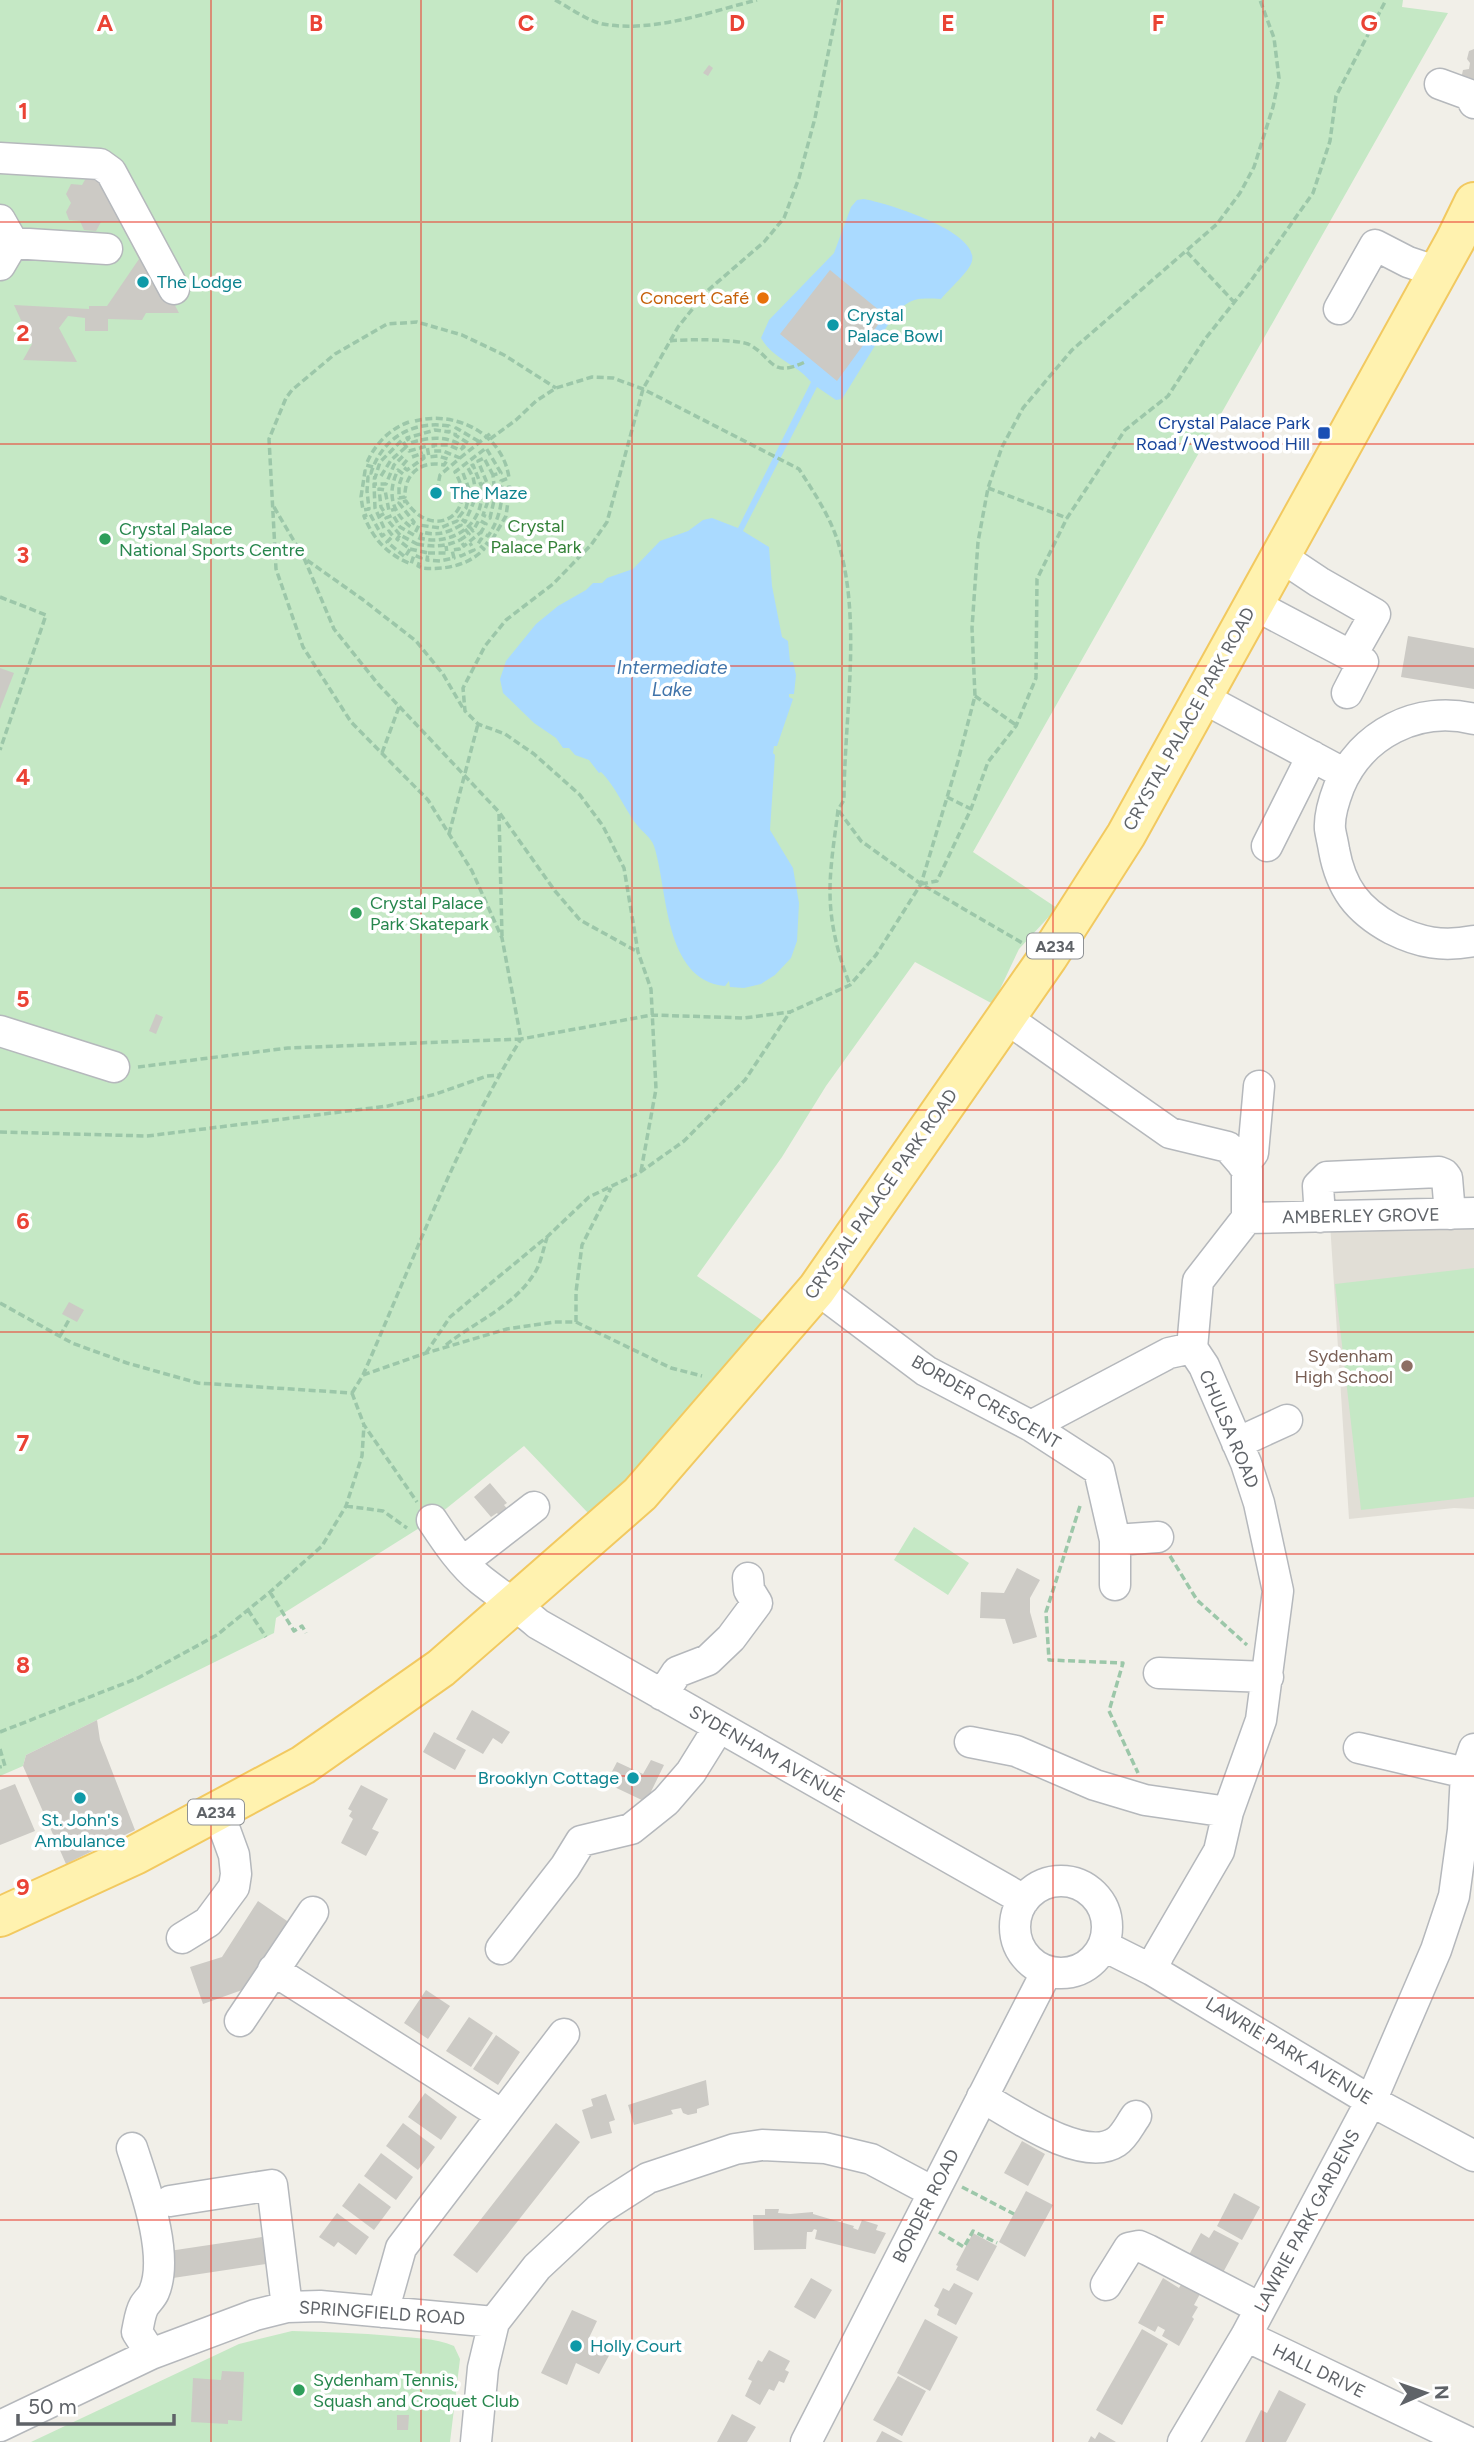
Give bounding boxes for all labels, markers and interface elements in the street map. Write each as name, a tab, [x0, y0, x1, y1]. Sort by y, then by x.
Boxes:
text: A	[97, 9, 114, 37]
text: B	[309, 9, 323, 37]
text: C	[518, 9, 535, 37]
text: D	[729, 9, 745, 37]
text: E	[941, 9, 955, 37]
text: F	[1152, 9, 1165, 37]
text: G	[1360, 9, 1378, 37]
text: 1	[18, 97, 28, 125]
place label: The Lodge	[157, 271, 242, 293]
marker: The Lodge	[135, 274, 151, 290]
place label: Concert Café	[640, 287, 749, 309]
marker: Concert Café	[755, 290, 771, 306]
place label: Crystal Palace Bowl	[847, 304, 943, 347]
marker: Crystal Palace Bowl	[825, 317, 841, 333]
text: 2	[16, 319, 30, 347]
place label: Crystal Palace Park Road / Westwood Hill	[1136, 412, 1310, 455]
marker: Crystal Palace Park Road / Westwood Hill	[1316, 425, 1332, 441]
place label: The Maze	[450, 482, 527, 504]
marker: The Maze	[428, 485, 444, 501]
park label: Crystal Palace Park	[491, 515, 582, 558]
place label: Crystal Palace National Sports Centre	[119, 518, 305, 561]
marker: Crystal Palace National Sports Centre	[97, 531, 113, 547]
text: 3	[17, 541, 29, 569]
street label: CRYSTAL PALACE PARK ROAD	[1118, 604, 1260, 834]
water label: Intermediate Lake	[617, 656, 728, 701]
text: 4	[16, 763, 30, 791]
place label: Crystal Palace Park Skatepark	[370, 892, 489, 935]
marker: Crystal Palace Park Skatepark	[348, 905, 364, 921]
road number: A234	[1027, 934, 1083, 958]
text: 5	[16, 985, 30, 1013]
street label: CRYSTAL PALACE PARK ROAD	[800, 1085, 962, 1303]
street label: AMBERLEY GROVE	[1282, 1204, 1440, 1228]
text: 6	[16, 1207, 30, 1235]
place label: Sydenham High School	[1295, 1345, 1393, 1388]
street label: BORDER CRESCENT	[908, 1350, 1064, 1454]
marker: Sydenham High School	[1399, 1358, 1415, 1374]
street label: CHULSA ROAD	[1194, 1367, 1264, 1491]
text: 7	[17, 1429, 30, 1457]
text: 8	[16, 1651, 30, 1679]
street label: SYDENHAM AVENUE	[685, 1700, 849, 1808]
place label: Brooklyn Cottage	[478, 1767, 619, 1789]
marker: Brooklyn Cottage	[625, 1770, 641, 1786]
marker: St. John's Ambulance	[72, 1790, 88, 1806]
road number: A234	[188, 1800, 244, 1824]
place label: St. John's Ambulance	[35, 1809, 126, 1852]
text: 9	[16, 1873, 30, 1901]
street label: LAWRIE PARK AVENUE	[1202, 1992, 1376, 2110]
street label: LAWRIE PARK GARDENS	[1249, 2126, 1365, 2316]
street label: BORDER ROAD	[888, 2145, 964, 2267]
street label: SPRINGFIELD ROAD	[298, 2296, 466, 2330]
place label: Holly Court	[590, 2335, 682, 2357]
marker: Holly Court	[568, 2338, 584, 2354]
street label: HALL DRIVE	[1269, 2339, 1369, 2403]
north arrow	[1390, 2358, 1460, 2428]
place label: Sydenham Tennis, Squash and Croquet Club	[313, 2369, 519, 2412]
scale bar	[18, 2382, 173, 2426]
marker: Sydenham Tennis, Squash and Croquet Club	[291, 2382, 307, 2398]
text: N	[1430, 2385, 1453, 2400]
text: 50 m	[28, 2394, 77, 2419]

